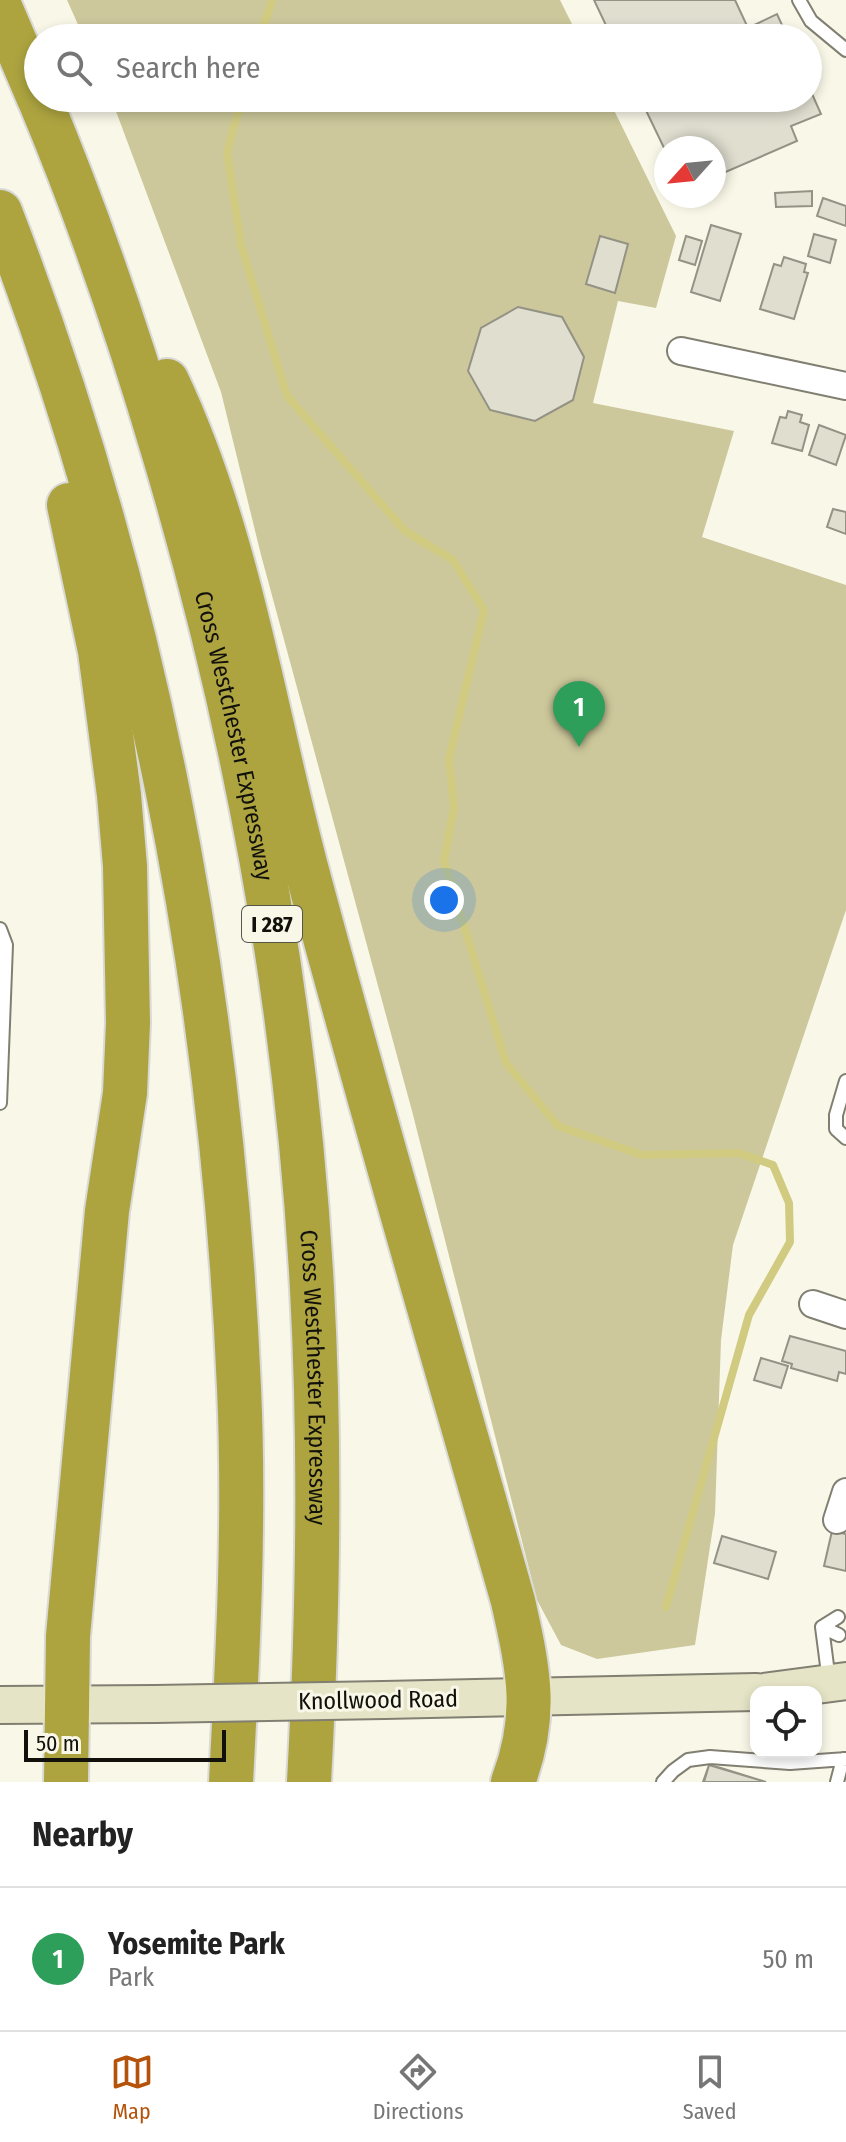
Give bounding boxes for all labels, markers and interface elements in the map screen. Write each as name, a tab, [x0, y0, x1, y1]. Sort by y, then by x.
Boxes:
search box	[24, 24, 822, 112]
icon: search	[52, 46, 96, 90]
text: Search here	[116, 50, 261, 86]
north arrow	[654, 136, 726, 208]
street label: Cross Westchester Expressway	[189, 588, 279, 883]
pin: 1	[553, 681, 605, 747]
your location	[424, 880, 464, 920]
road number: I 287	[242, 906, 302, 942]
street label: Cross Westchester Expressway	[294, 1229, 331, 1526]
street label: Knollwood Road	[298, 1685, 458, 1715]
map controls	[750, 1686, 822, 1758]
button: locate	[750, 1686, 822, 1758]
scale bar	[24, 1726, 226, 1762]
text: 50 m	[36, 1730, 80, 1757]
text: Nearby	[32, 1814, 133, 1855]
text: Yosemite Park	[108, 1926, 285, 1962]
text: 1	[53, 1944, 64, 1975]
text: 50 m	[762, 1944, 814, 1975]
text: Park	[108, 1962, 154, 1993]
tab: Map	[110, 2050, 154, 2125]
tab: Directions	[373, 2050, 464, 2125]
tab: Saved	[683, 2050, 736, 2125]

